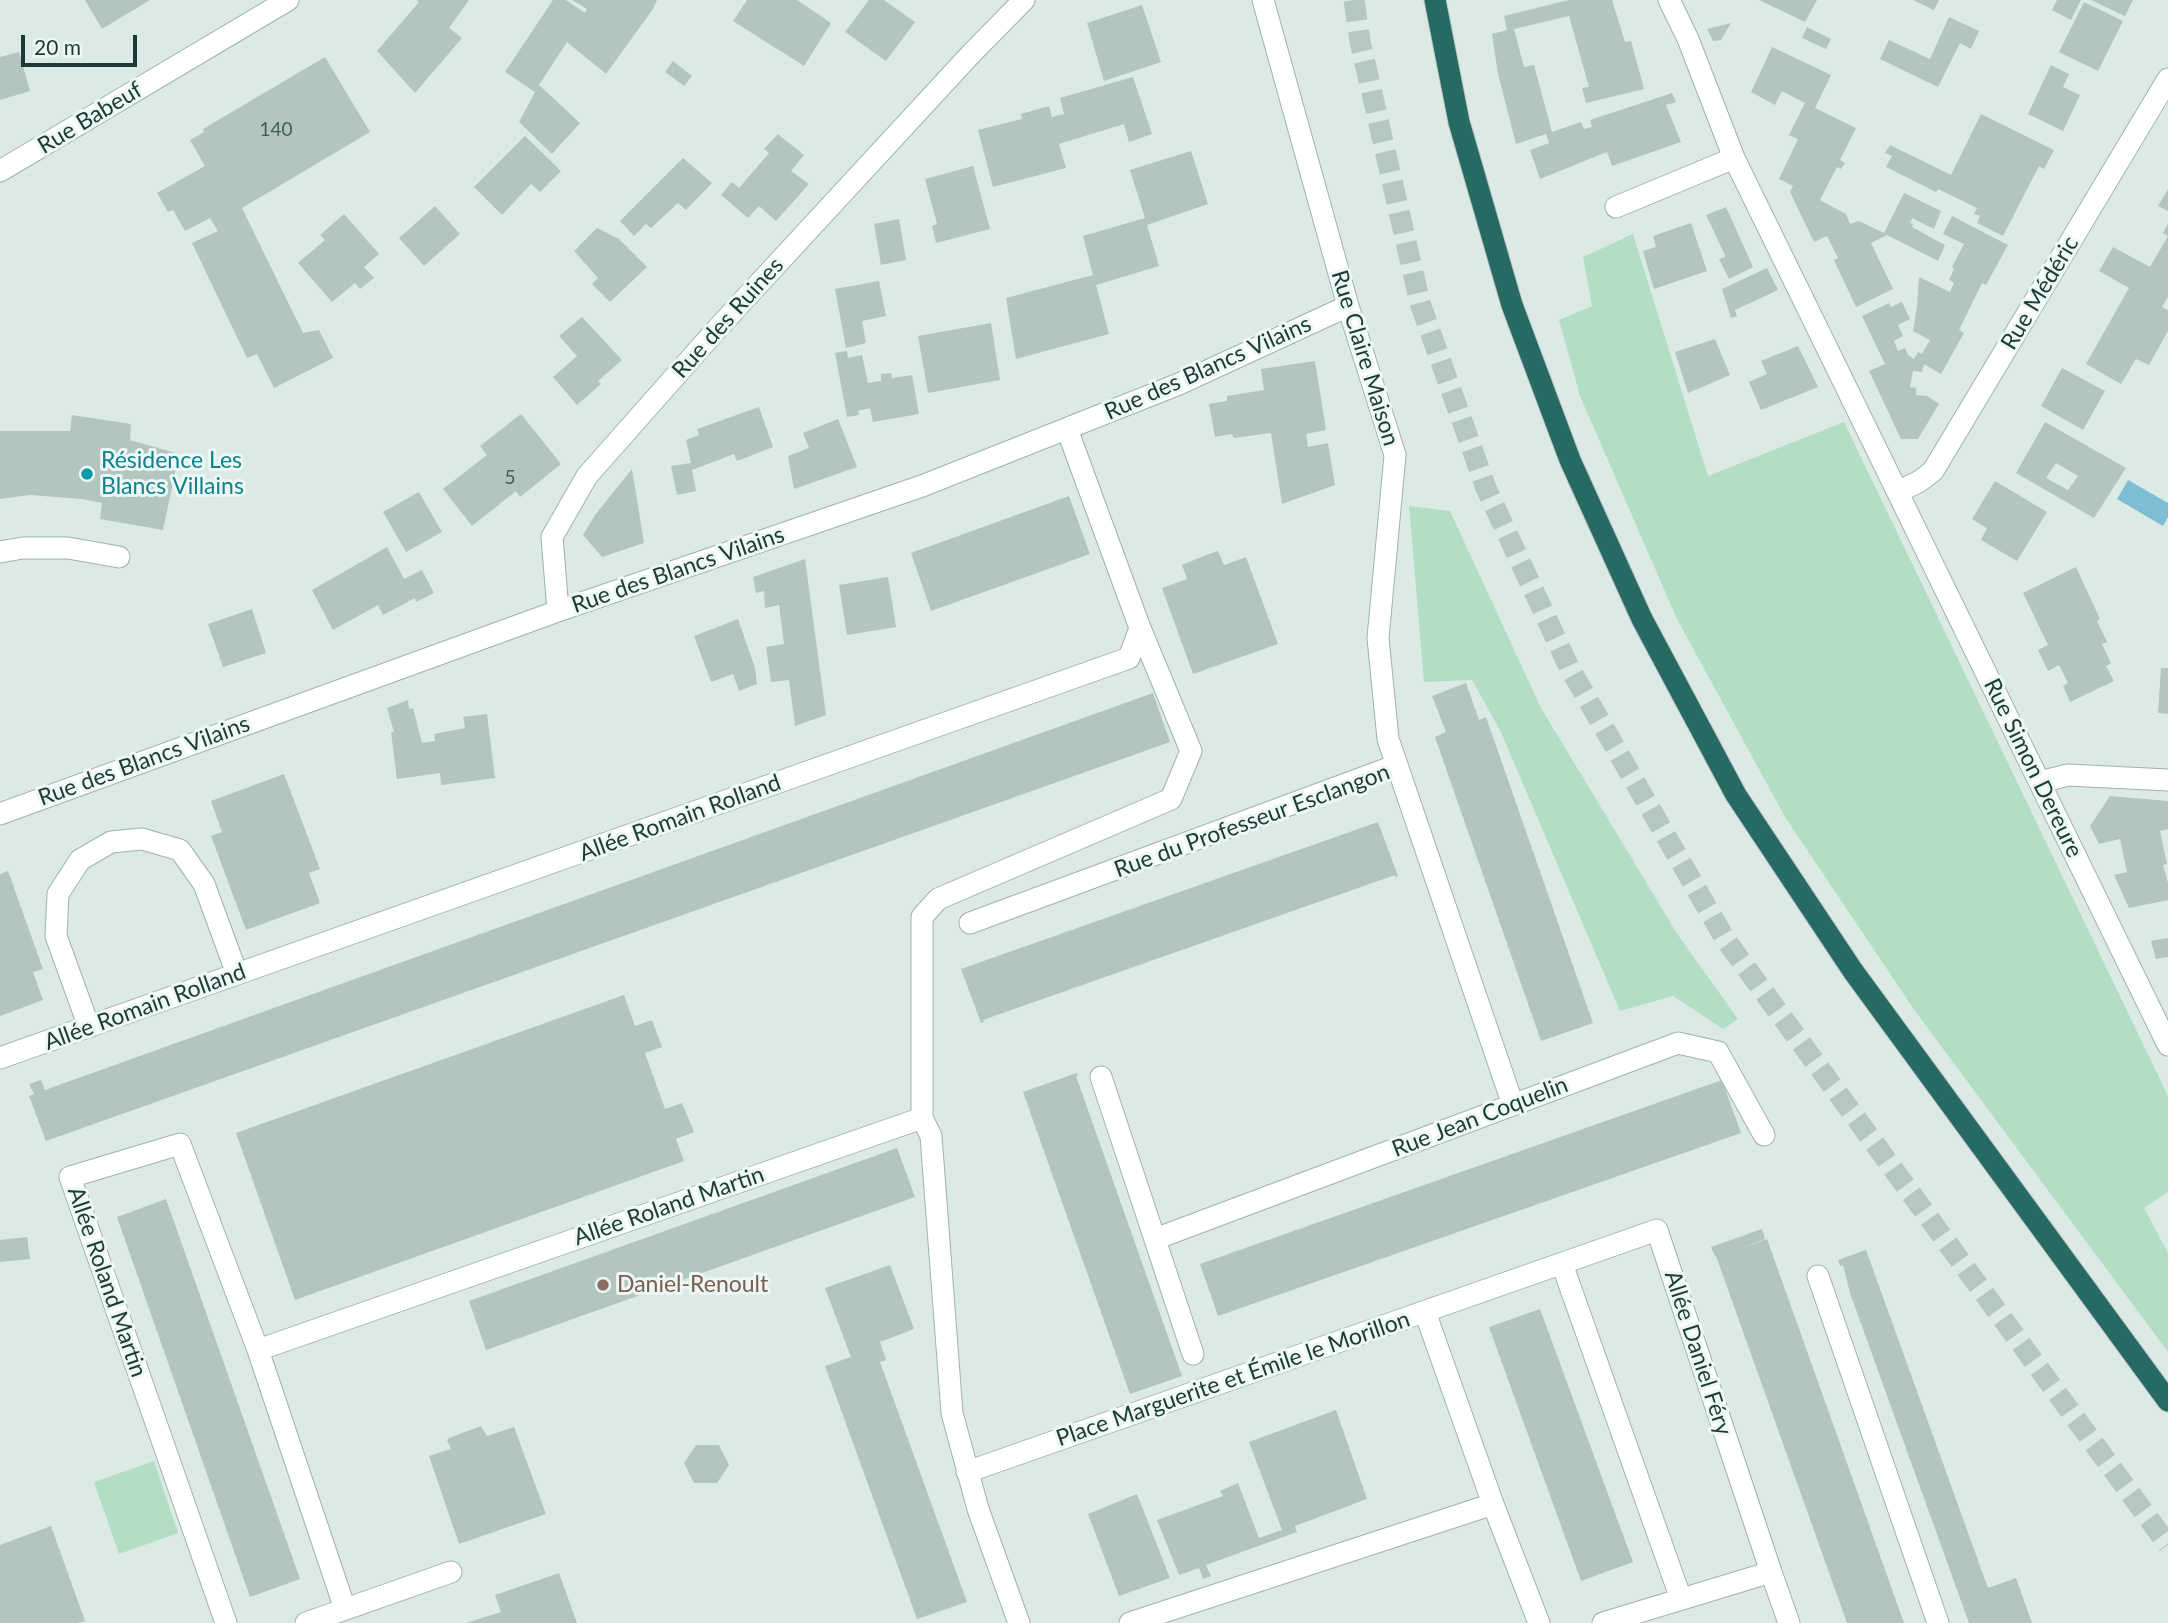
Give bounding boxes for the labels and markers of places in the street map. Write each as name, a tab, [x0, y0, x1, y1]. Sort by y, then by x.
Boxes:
place label: Résidence Les Blancs Villains	[101, 447, 244, 501]
marker: Résidence Les Blancs Villains	[79, 466, 95, 482]
place label: Daniel-Renoult	[617, 1271, 768, 1299]
marker: Daniel-Renoult	[595, 1277, 611, 1293]

